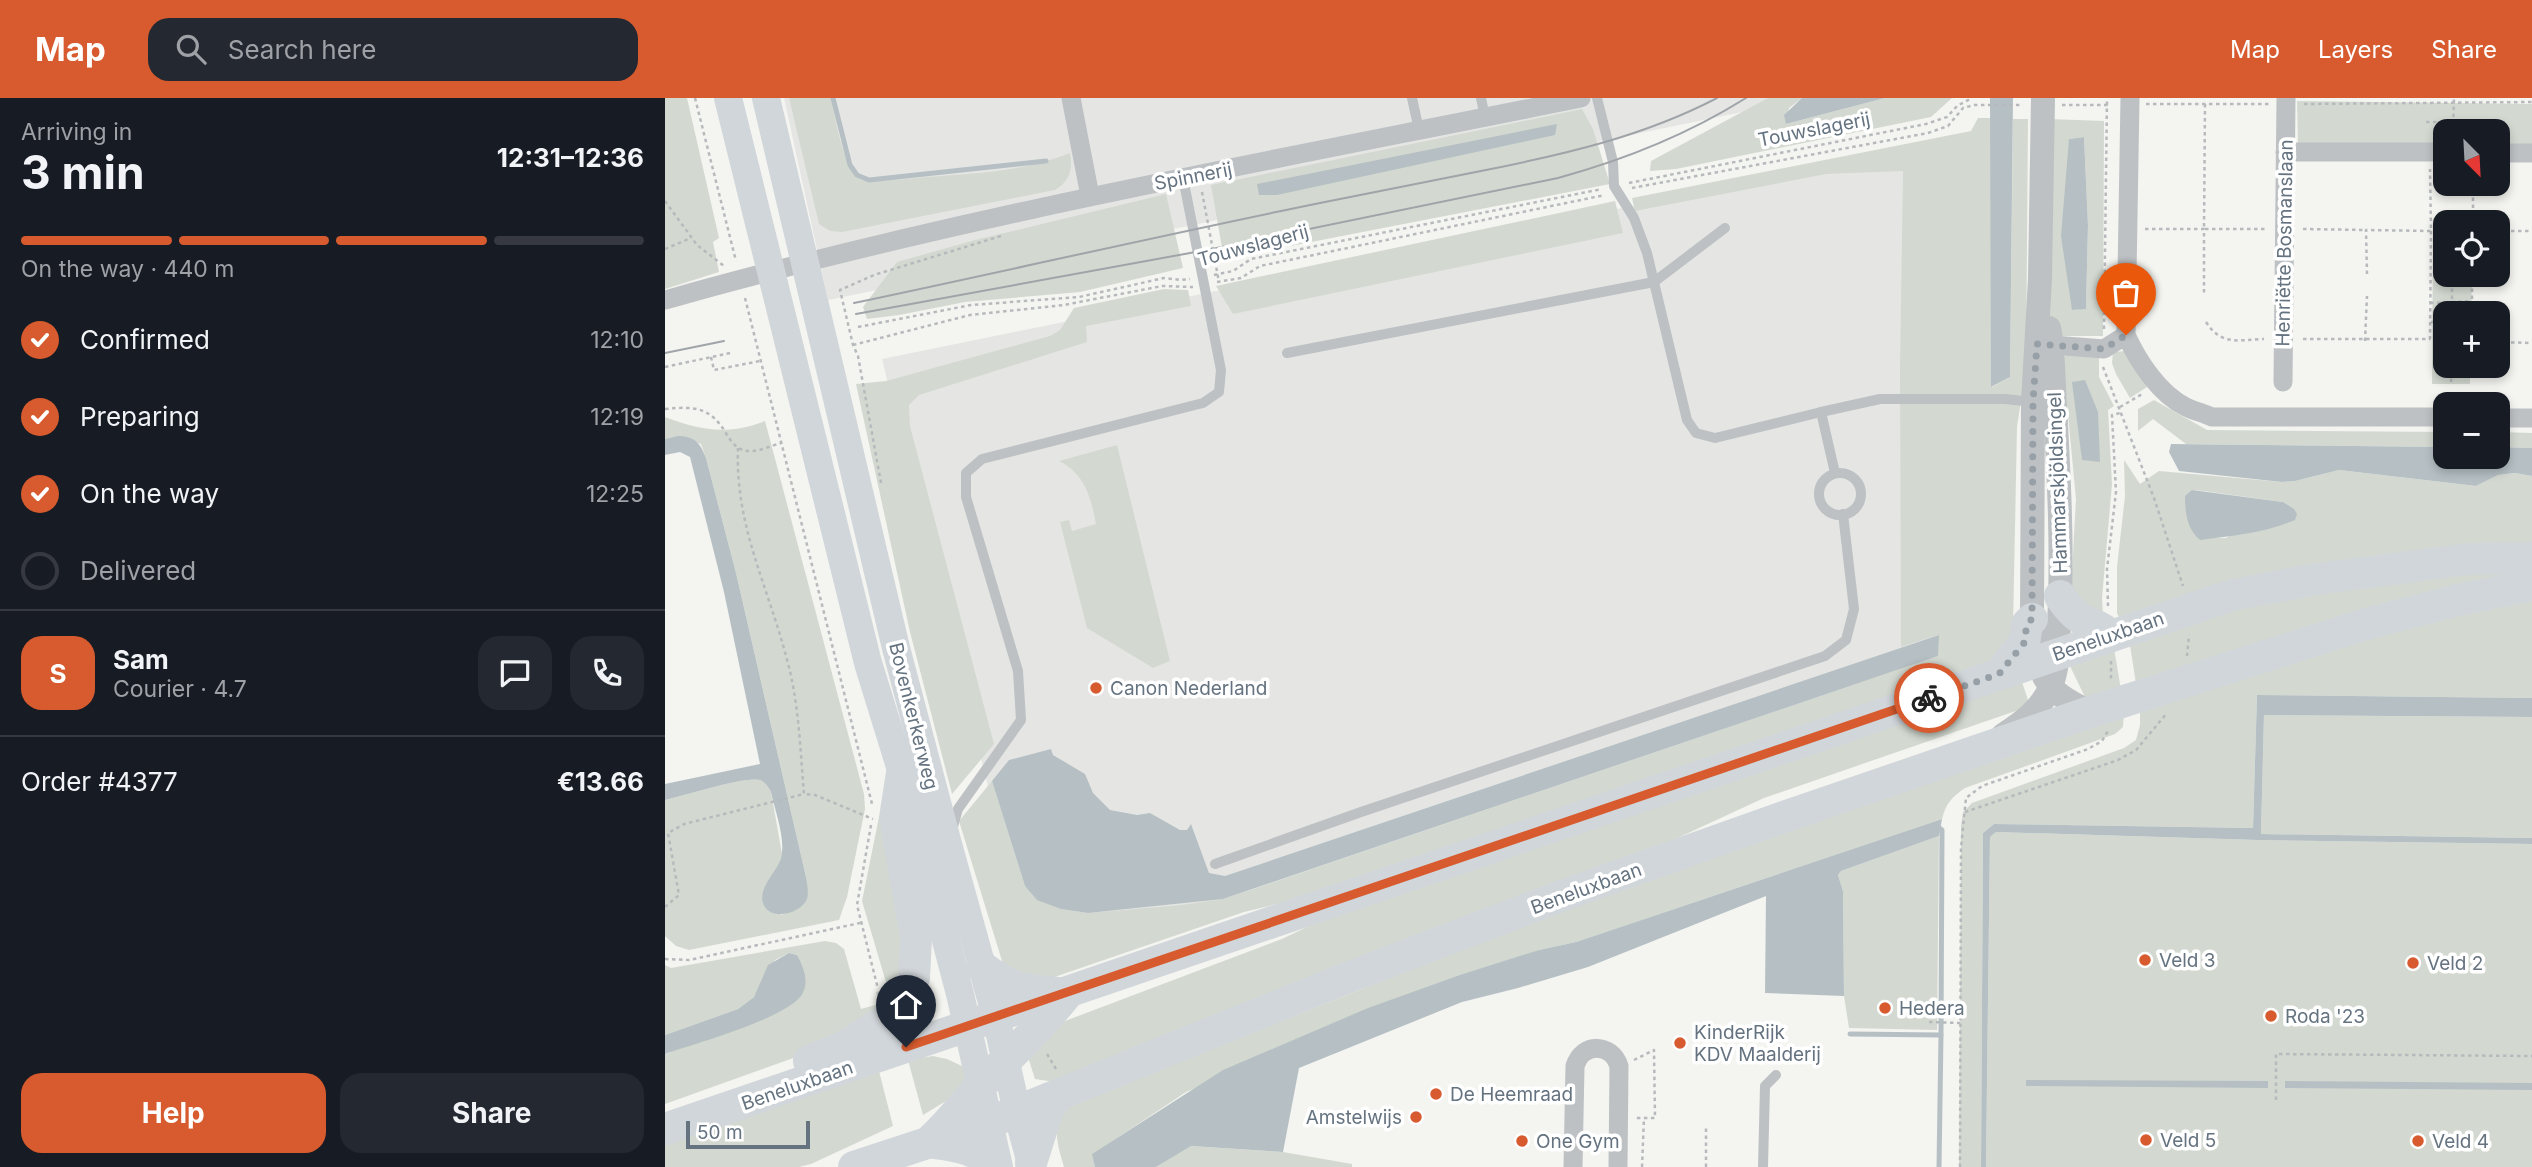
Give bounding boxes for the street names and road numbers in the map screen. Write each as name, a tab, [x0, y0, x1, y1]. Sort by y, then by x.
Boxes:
street label: Touwslagerij	[1756, 107, 1872, 152]
street label: Henriëtte Bosmanslaan	[2271, 139, 2298, 347]
street label: Spinnerij	[1152, 158, 1234, 195]
street label: Touwslagerij	[1195, 220, 1311, 271]
street label: Hammarskjöldsingel	[2043, 392, 2072, 574]
street label: Beneluxbaan	[2049, 607, 2167, 666]
street label: Bovenkerkerweg	[884, 640, 943, 792]
street label: Beneluxbaan	[1528, 858, 1645, 919]
street label: Beneluxbaan	[738, 1056, 856, 1115]

